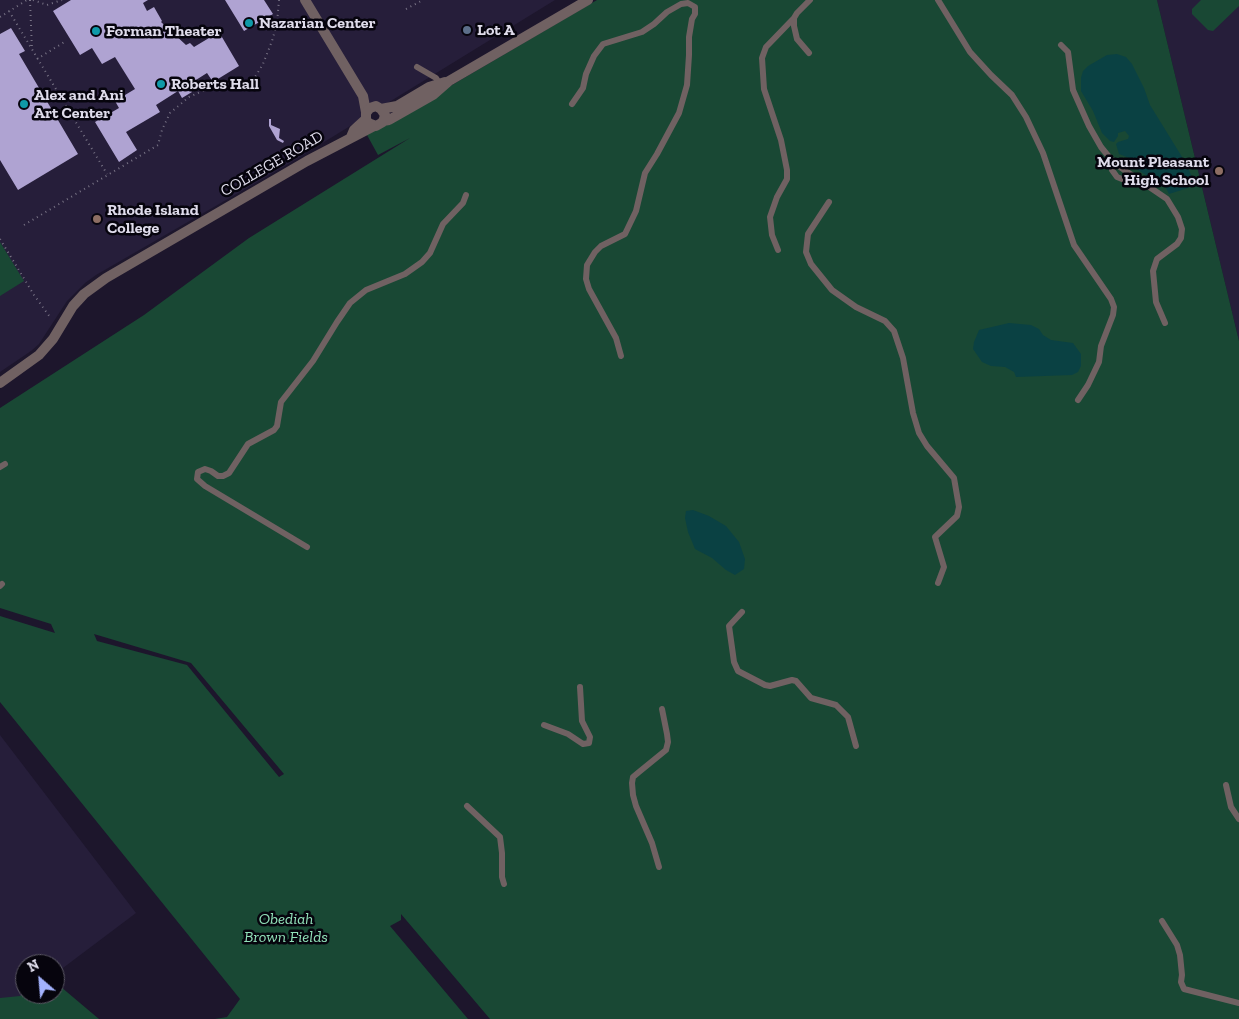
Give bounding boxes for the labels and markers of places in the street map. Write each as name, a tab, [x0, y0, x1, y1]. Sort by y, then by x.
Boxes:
place label: Nazarian Center	[259, 13, 376, 33]
marker: Nazarian Center	[243, 17, 255, 29]
place label: Lot A	[477, 20, 515, 40]
place label: Forman Theater	[106, 21, 222, 41]
marker: Lot A	[461, 24, 473, 36]
marker: Forman Theater	[90, 25, 102, 37]
place label: Roberts Hall	[171, 74, 259, 94]
marker: Roberts Hall	[155, 78, 167, 90]
place label: Alex and Ani Art Center	[34, 85, 124, 123]
marker: Alex and Ani Art Center	[18, 98, 30, 110]
place label: Mount Pleasant High School	[1097, 152, 1209, 190]
marker: Mount Pleasant High School	[1213, 165, 1225, 177]
place label: Rhode Island College	[107, 200, 199, 238]
marker: Rhode Island College	[91, 213, 103, 225]

